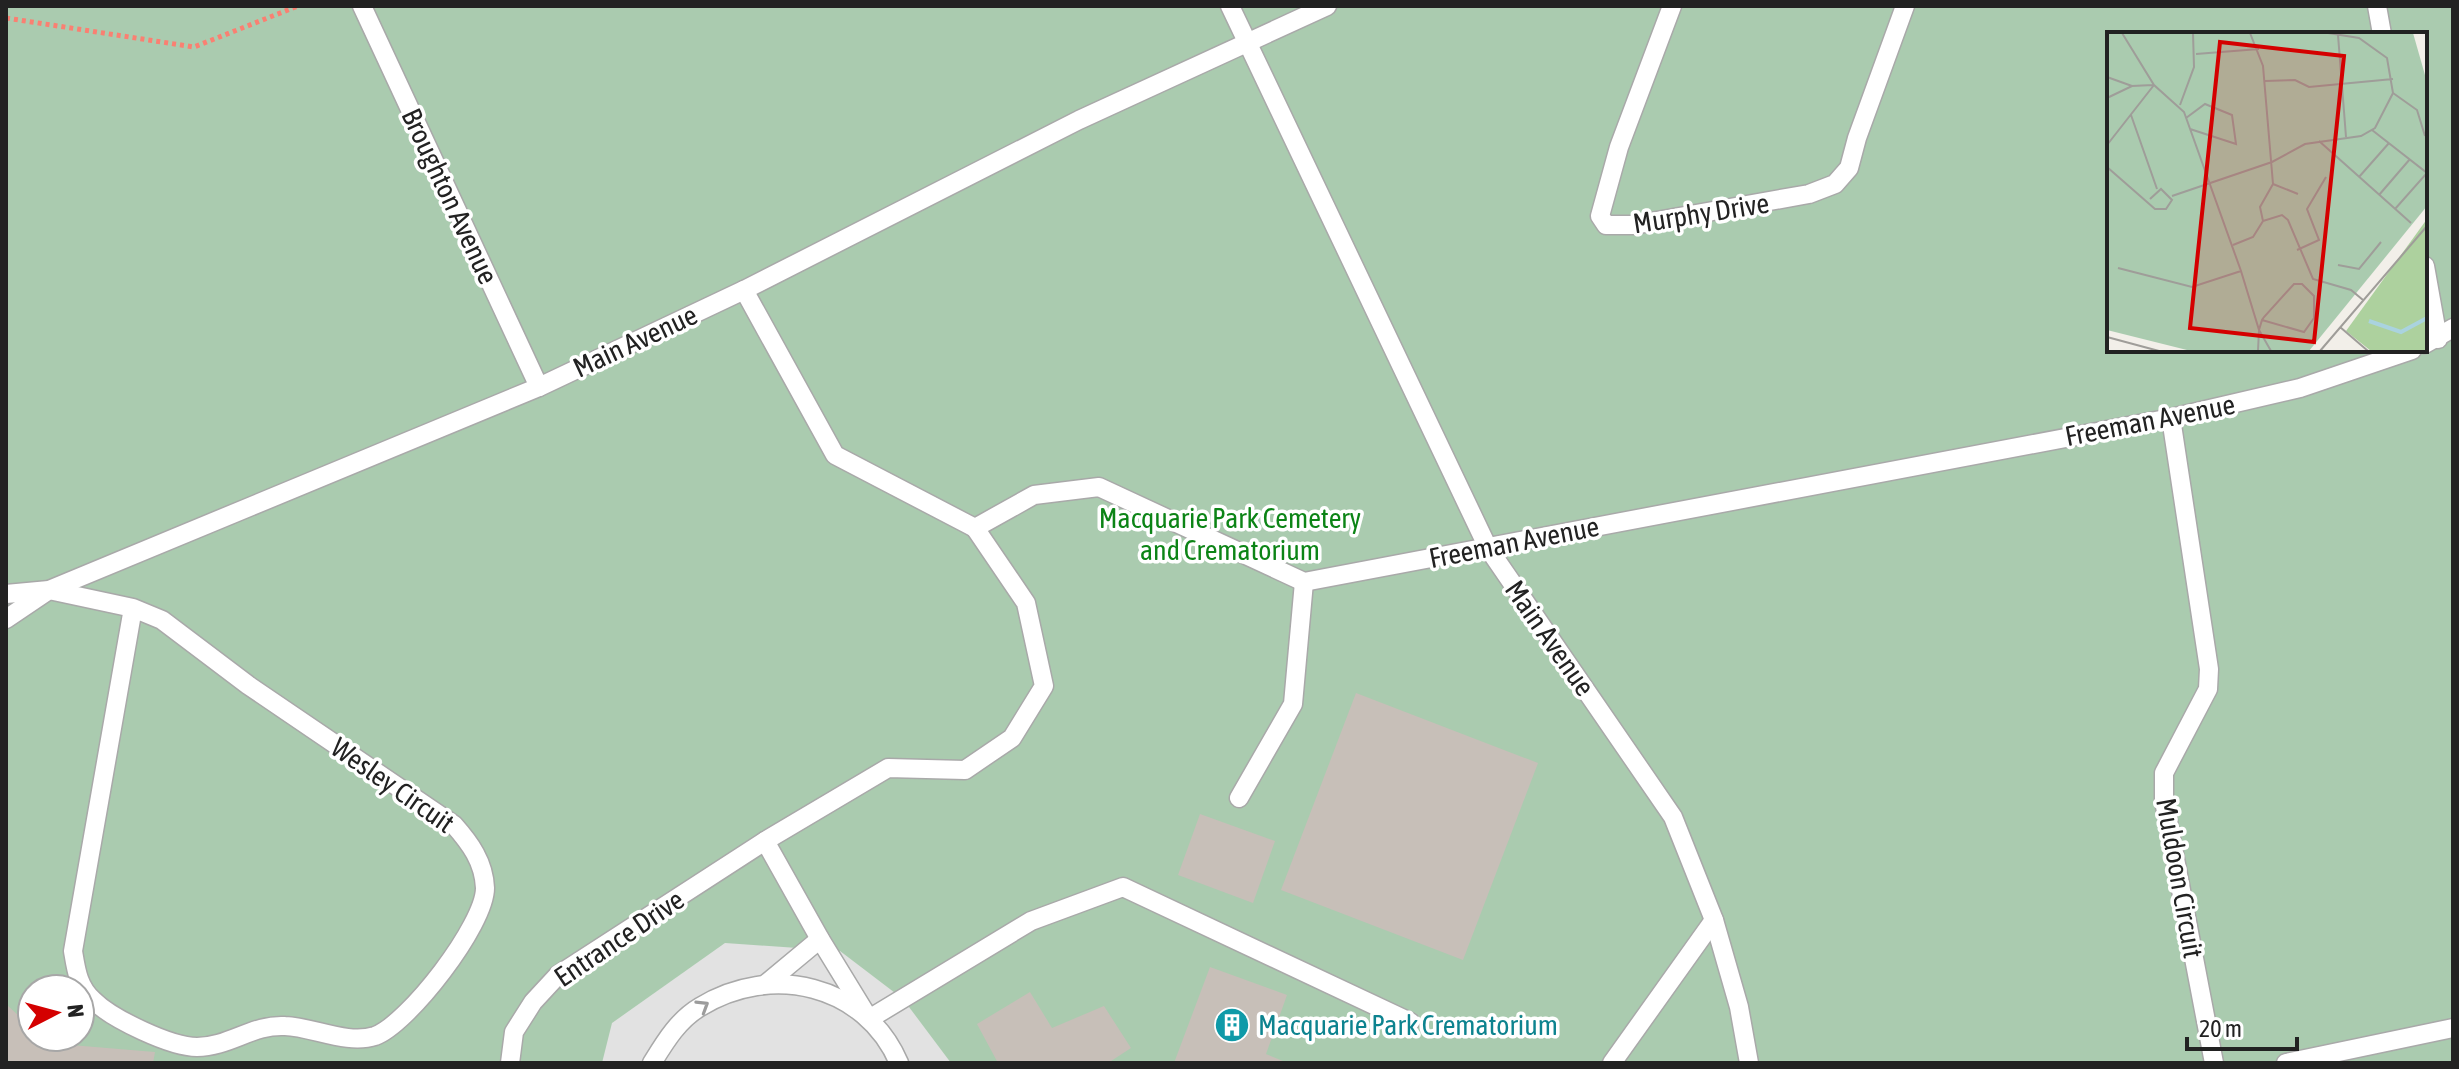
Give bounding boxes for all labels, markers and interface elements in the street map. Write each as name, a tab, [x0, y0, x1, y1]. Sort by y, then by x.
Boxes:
inset map	[2107, 32, 2427, 352]
street label: Broughton Avenue	[395, 103, 505, 289]
street label: Murphy Drive	[1631, 186, 1771, 240]
street label: Main Avenue	[568, 298, 702, 384]
street label: Freeman Avenue	[2062, 388, 2238, 452]
park label: Macquarie Park Cemetery and Crematorium	[1099, 502, 1361, 566]
street label: Freeman Avenue	[1426, 510, 1602, 574]
street label: Main Avenue	[1499, 574, 1601, 702]
street label: Wesley Circuit	[325, 731, 461, 839]
street label: Muldoon Circuit	[2150, 795, 2210, 961]
street label: Entrance Drive	[548, 883, 690, 993]
north arrow	[16, 973, 96, 1053]
one-way arrow	[695, 1001, 709, 1016]
scale bar	[2187, 1001, 2297, 1051]
text: N	[62, 1003, 89, 1019]
building icon: Macquarie Park Crematorium	[1213, 1006, 1251, 1044]
place label: Macquarie Park Crematorium	[1258, 1009, 1558, 1041]
text: 20 m	[2199, 1015, 2242, 1042]

